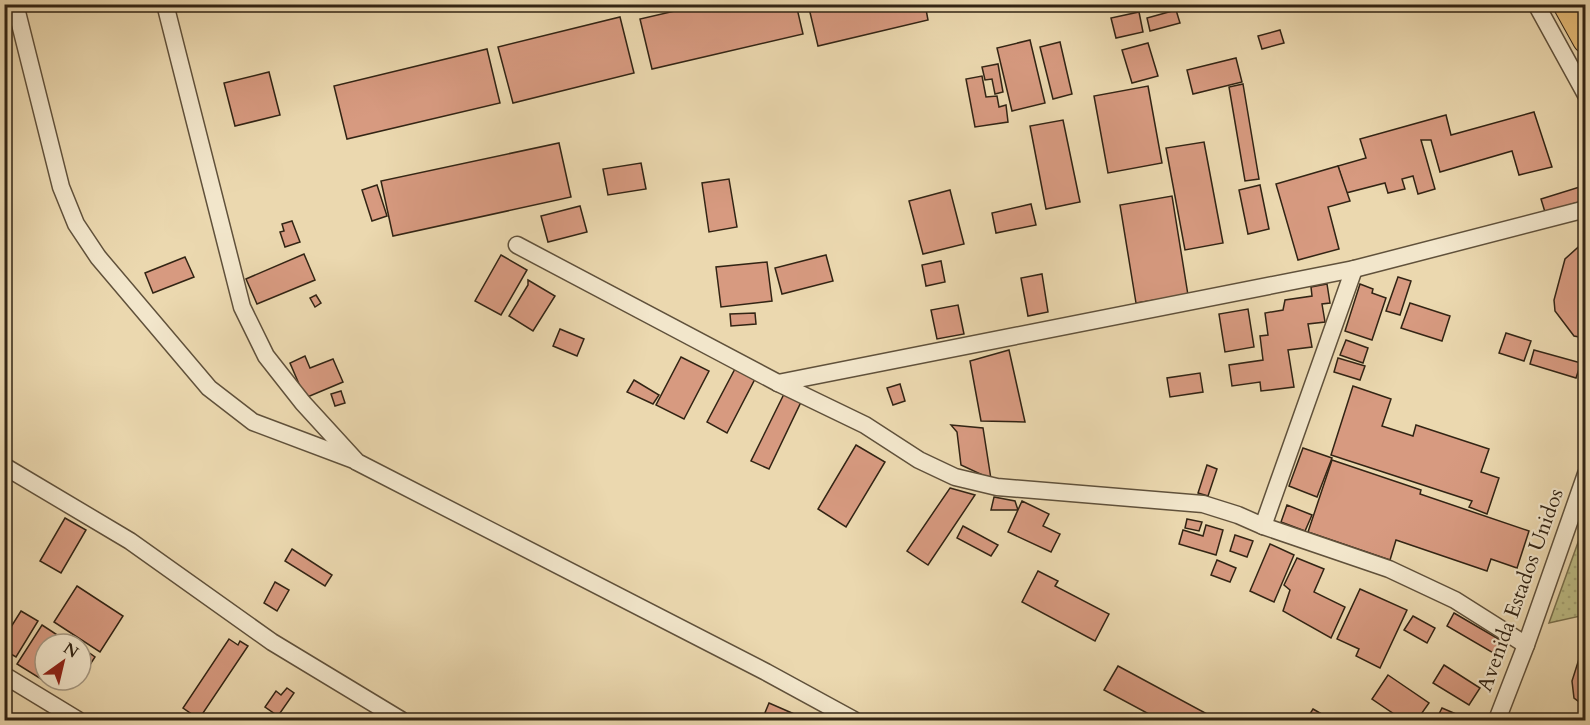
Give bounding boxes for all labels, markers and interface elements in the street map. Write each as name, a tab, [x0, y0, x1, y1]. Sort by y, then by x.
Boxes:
street label: Avenida Estados Unidos	[1470, 485, 1571, 696]
north arrow	[33, 632, 93, 692]
text: N	[59, 637, 83, 663]

